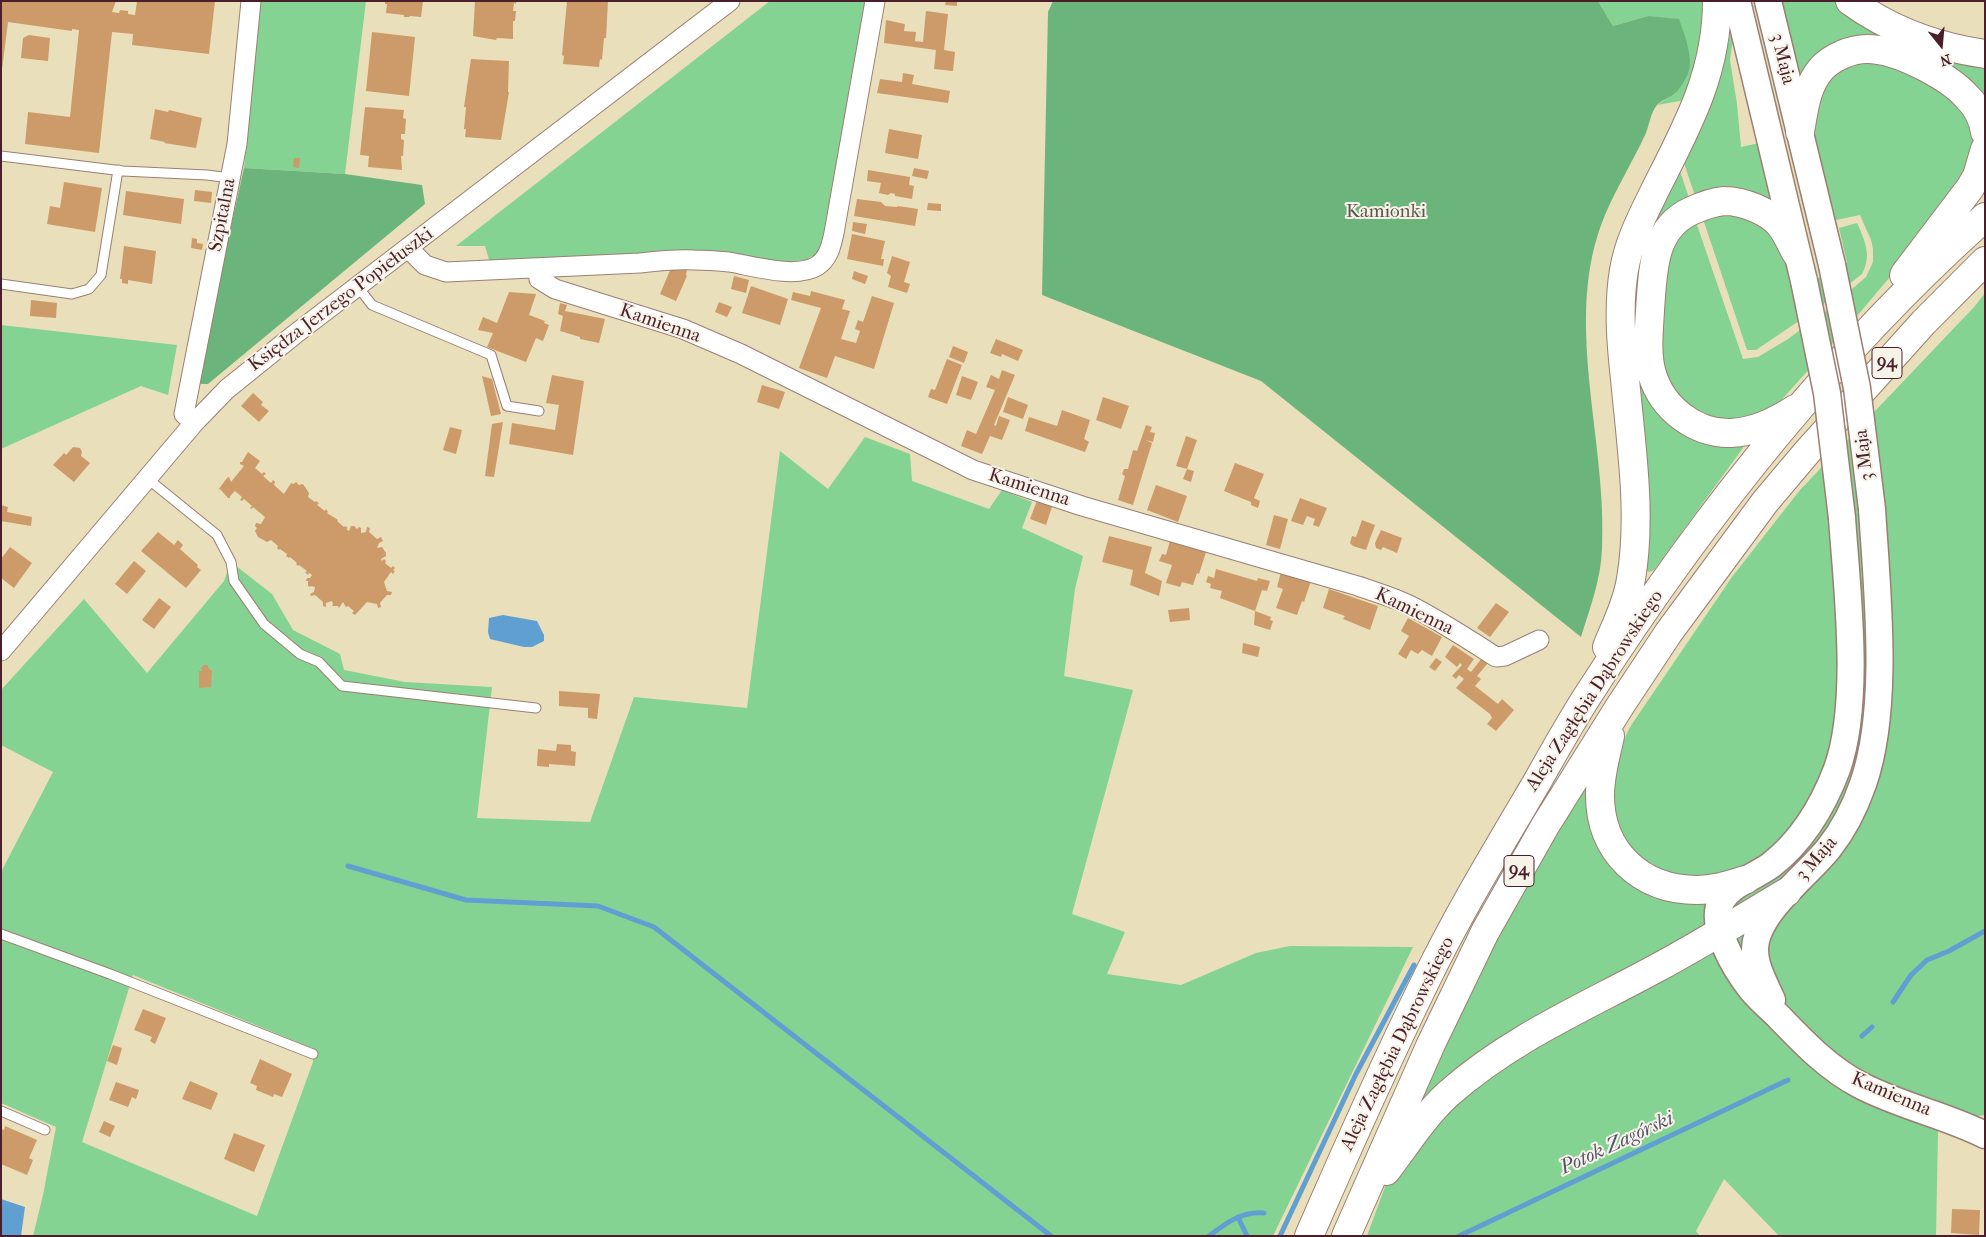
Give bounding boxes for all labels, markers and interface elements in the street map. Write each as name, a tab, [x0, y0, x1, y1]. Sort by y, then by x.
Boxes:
north arrow	[1916, 20, 1966, 70]
street label: 3 Maja	[1765, 31, 1799, 87]
text: N	[1938, 50, 1953, 70]
street label: Szpitalna	[205, 176, 241, 254]
park label: Kamionki	[1346, 201, 1426, 223]
street label: Księdza Jerzego Popiełuszki	[244, 223, 438, 377]
street label: Kamienna	[616, 299, 704, 349]
road number: 94	[1872, 348, 1902, 378]
street label: 3 Maja	[1851, 428, 1879, 482]
street label: Kamienna	[985, 464, 1073, 512]
street label: Kamienna	[1371, 583, 1457, 641]
street label: Aleja Zagłębia Dąbrowskiego	[1521, 586, 1669, 796]
street label: 3 Maja	[1791, 832, 1843, 886]
road number: 94	[1504, 856, 1534, 886]
street label: Aleja Zagłębia Dąbrowskiego	[1336, 933, 1460, 1155]
street label: Kamienna	[1848, 1068, 1934, 1122]
water label: Potok Zagórski	[1556, 1107, 1678, 1181]

